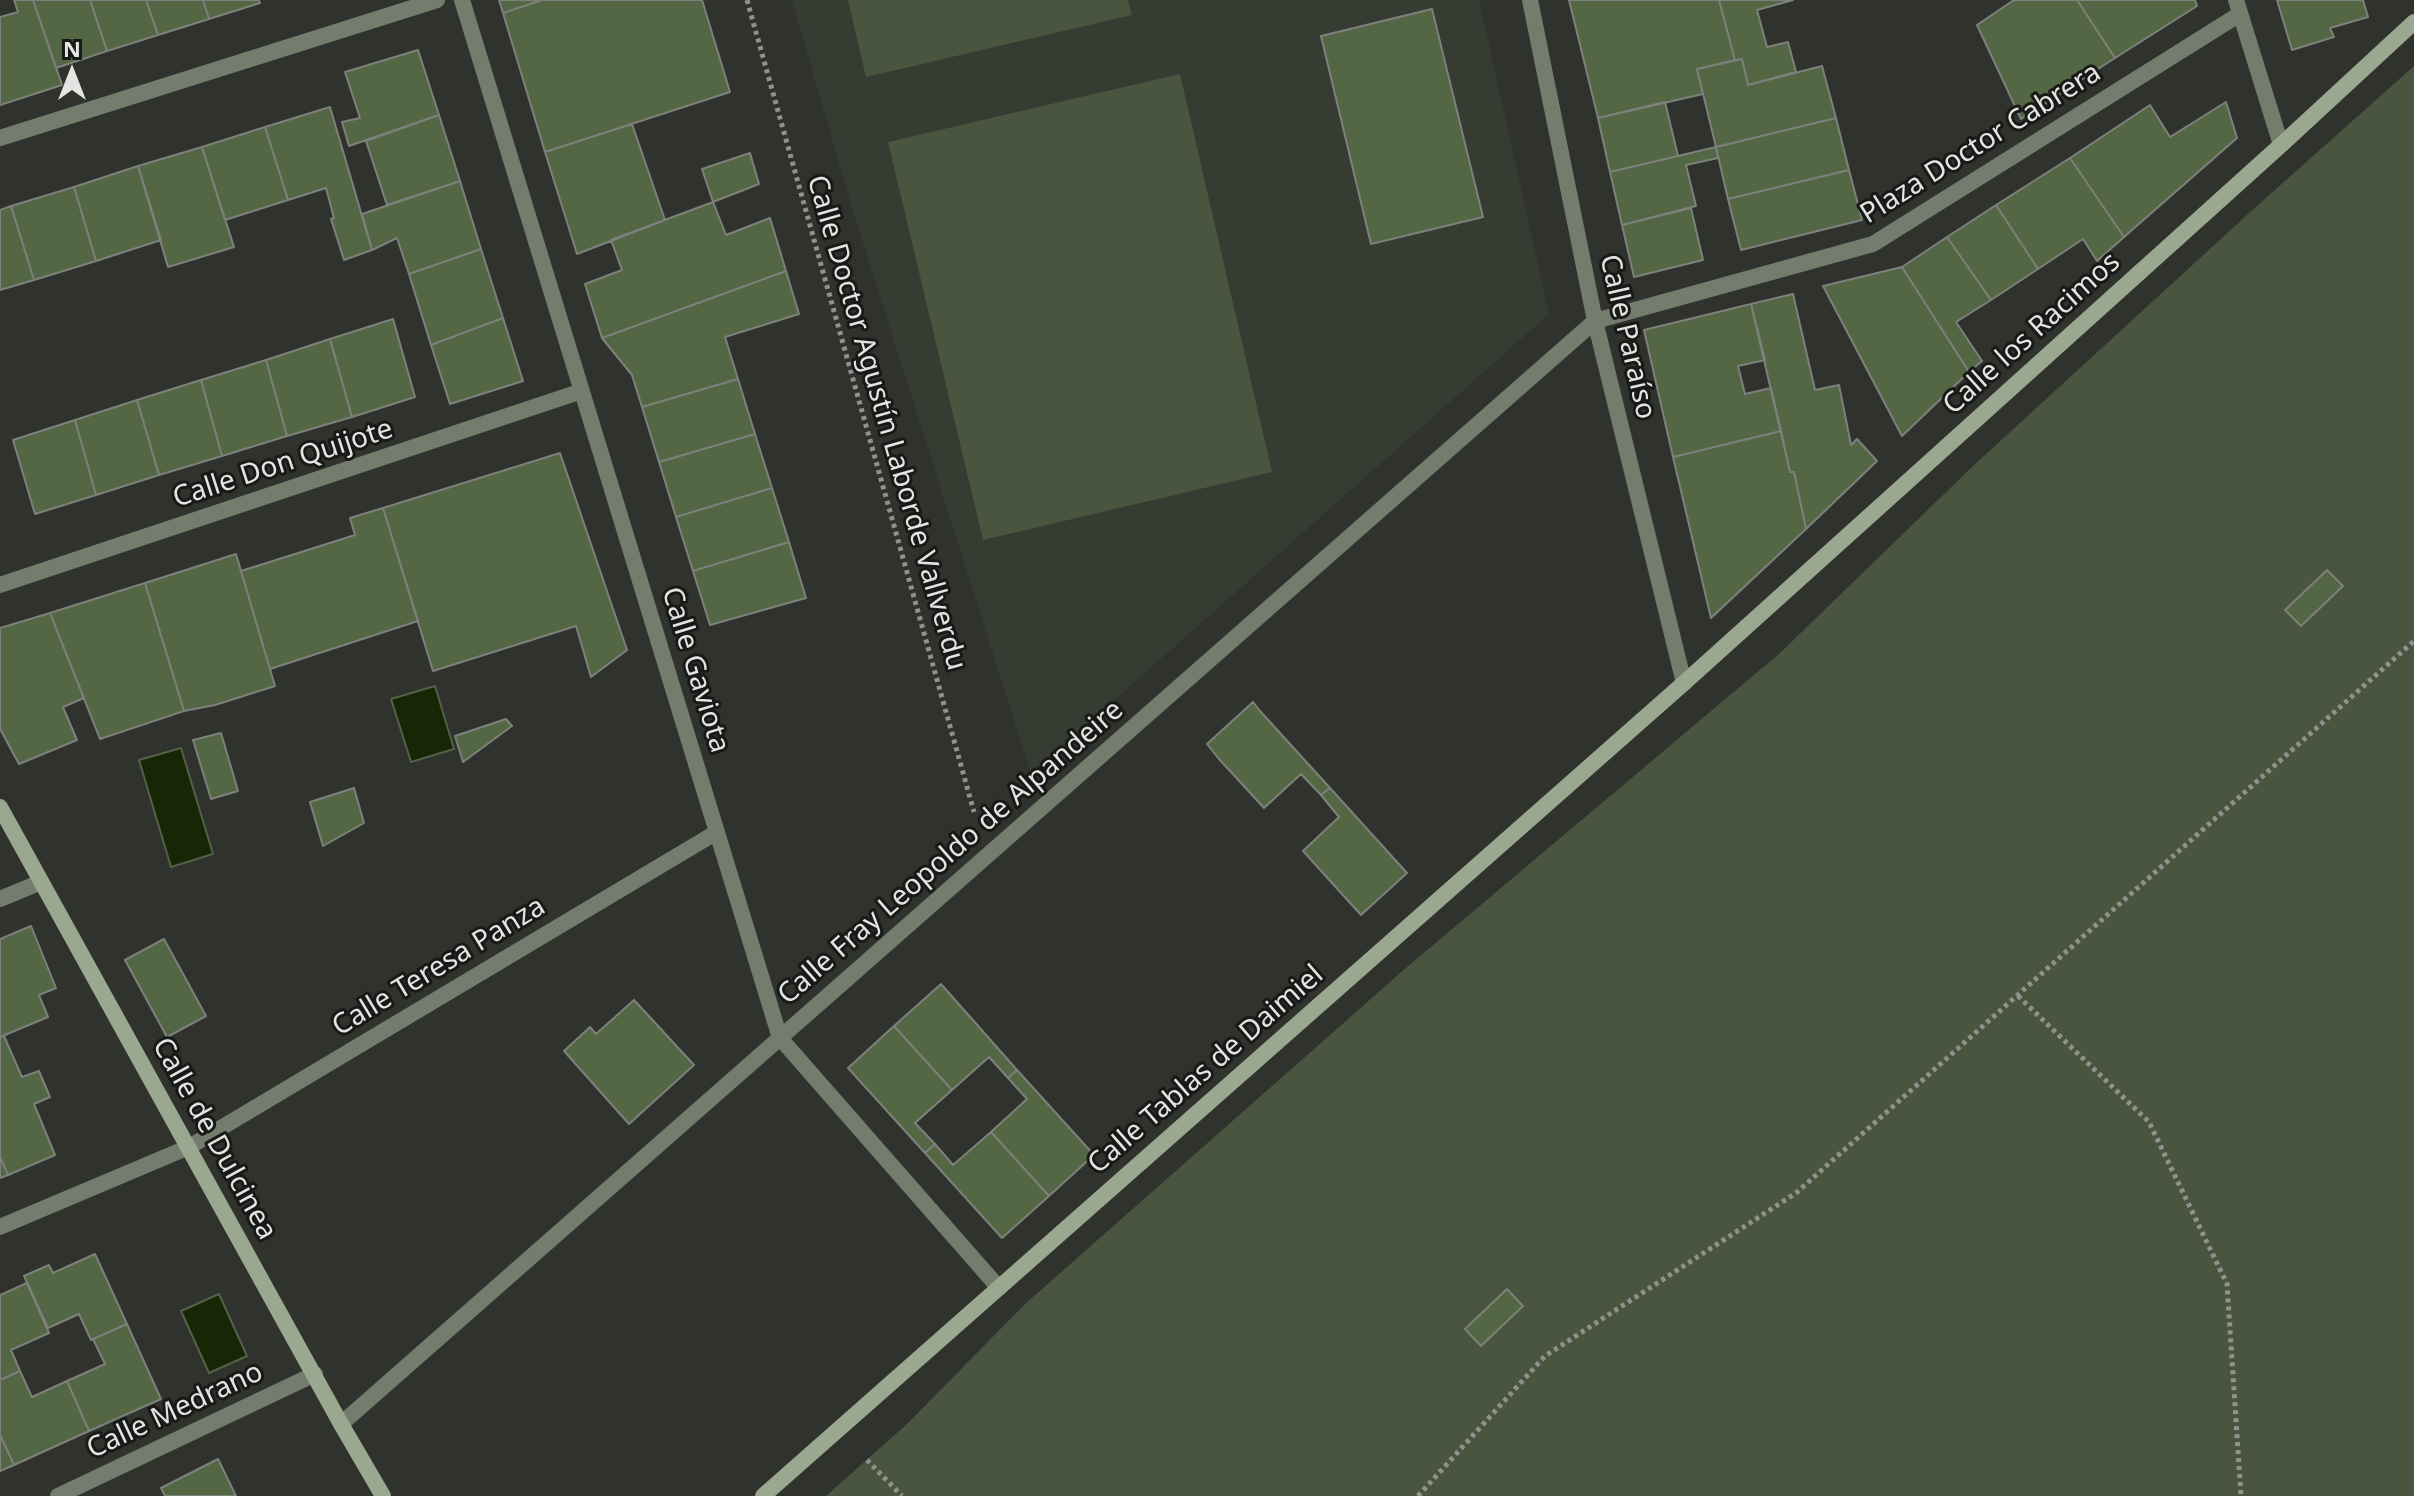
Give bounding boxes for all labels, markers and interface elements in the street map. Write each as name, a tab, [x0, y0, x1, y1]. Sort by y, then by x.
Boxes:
north arrow	[32, 32, 112, 112]
text: N	[63, 33, 81, 63]
street label: Plaza Doctor Cabrera	[1855, 56, 2107, 232]
street label: Calle Doctor Agustín Laborde Vallverdu	[799, 172, 973, 674]
street label: Calle los Racimos	[1937, 246, 2127, 422]
street label: Calle Paraíso	[1592, 251, 1662, 423]
street label: Calle Don Quijote	[169, 413, 397, 515]
street label: Calle Gaviota	[654, 583, 736, 757]
street label: Calle Fray Leopoldo de Alpandeire	[771, 694, 1131, 1012]
street label: Calle Teresa Panza	[326, 890, 552, 1044]
street label: Calle Tablas de Daimiel	[1081, 959, 1331, 1181]
street label: Calle de Dulcinea	[145, 1032, 283, 1246]
street label: Calle Medrano	[82, 1356, 268, 1466]

